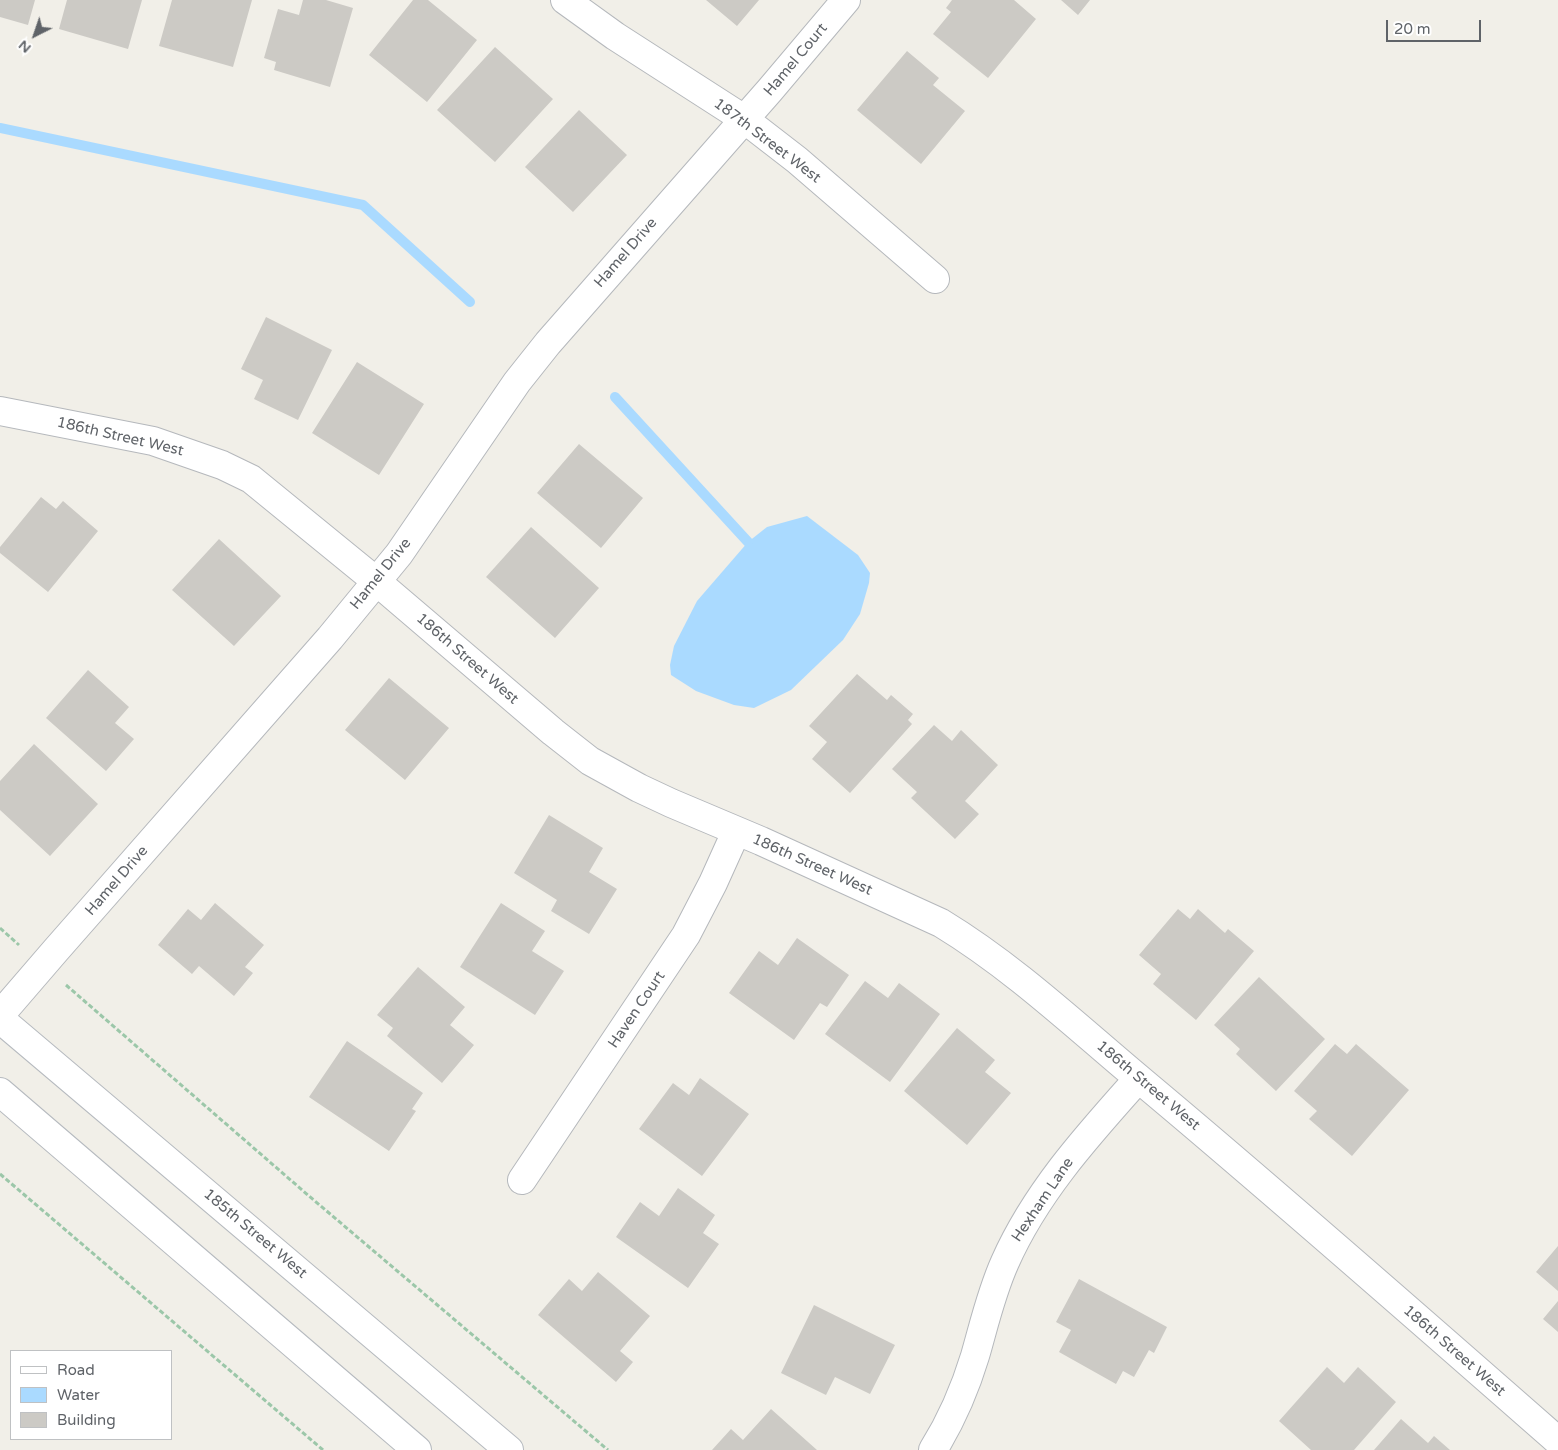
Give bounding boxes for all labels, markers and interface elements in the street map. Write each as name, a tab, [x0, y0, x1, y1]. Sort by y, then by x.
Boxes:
north arrow	[10, 10, 60, 60]
scale bar	[1388, 10, 1483, 42]
street label: Hamel Court	[760, 20, 832, 100]
text: 20 m	[1394, 20, 1431, 38]
text: N	[15, 37, 35, 57]
street label: 187th Street West	[710, 95, 824, 187]
street label: Hamel Drive	[591, 214, 661, 292]
street label: 186th Street West	[55, 414, 185, 460]
street label: Hamel Drive	[347, 535, 415, 613]
street label: 186th Street West	[412, 610, 522, 708]
street label: 186th Street West	[749, 830, 875, 900]
street label: Hamel Drive	[82, 842, 152, 920]
street label: Haven Court	[605, 968, 669, 1052]
street label: 186th Street West	[1093, 1037, 1203, 1135]
street label: Hexham Lane	[1008, 1155, 1078, 1245]
street label: 185th Street West	[200, 1185, 310, 1283]
street label: 186th Street West	[1399, 1302, 1509, 1400]
legend	[10, 1350, 172, 1440]
text: Road	[57, 1361, 95, 1379]
text: Water	[57, 1386, 100, 1404]
text: Building	[57, 1411, 116, 1429]

